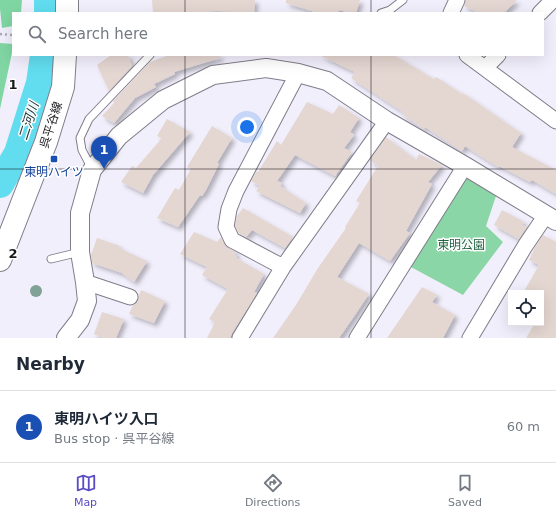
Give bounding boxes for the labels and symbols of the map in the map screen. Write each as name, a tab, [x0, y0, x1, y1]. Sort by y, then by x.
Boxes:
text: 1	[8, 77, 18, 92]
water label: 二河川	[15, 98, 42, 142]
street label: 呉平谷線	[37, 100, 65, 150]
your location	[237, 117, 257, 137]
pin: 1	[91, 136, 117, 169]
marker: 東明ハイツ	[49, 154, 59, 164]
place label: 東明ハイツ	[24, 165, 84, 179]
park label: 東明公園	[437, 238, 485, 252]
text: 2	[8, 246, 18, 261]

